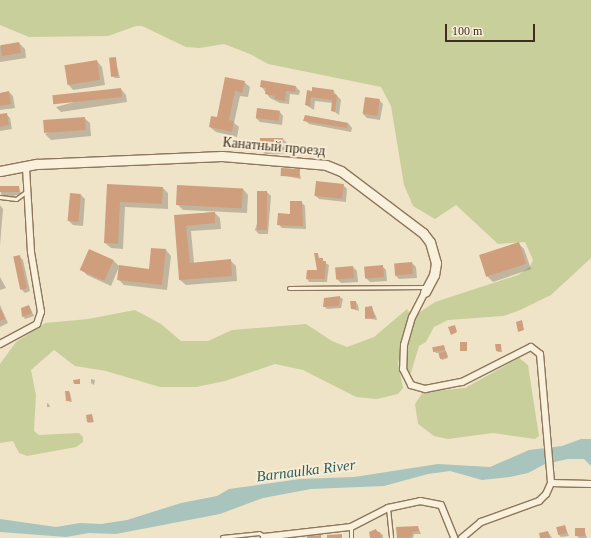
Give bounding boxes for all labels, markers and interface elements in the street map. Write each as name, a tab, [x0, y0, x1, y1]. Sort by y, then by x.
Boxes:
scale bar	[447, 16, 537, 42]
text: 100 m	[452, 24, 482, 38]
street label: Канатный проезд	[222, 134, 326, 160]
water label: Barnaulka River	[255, 456, 357, 486]

